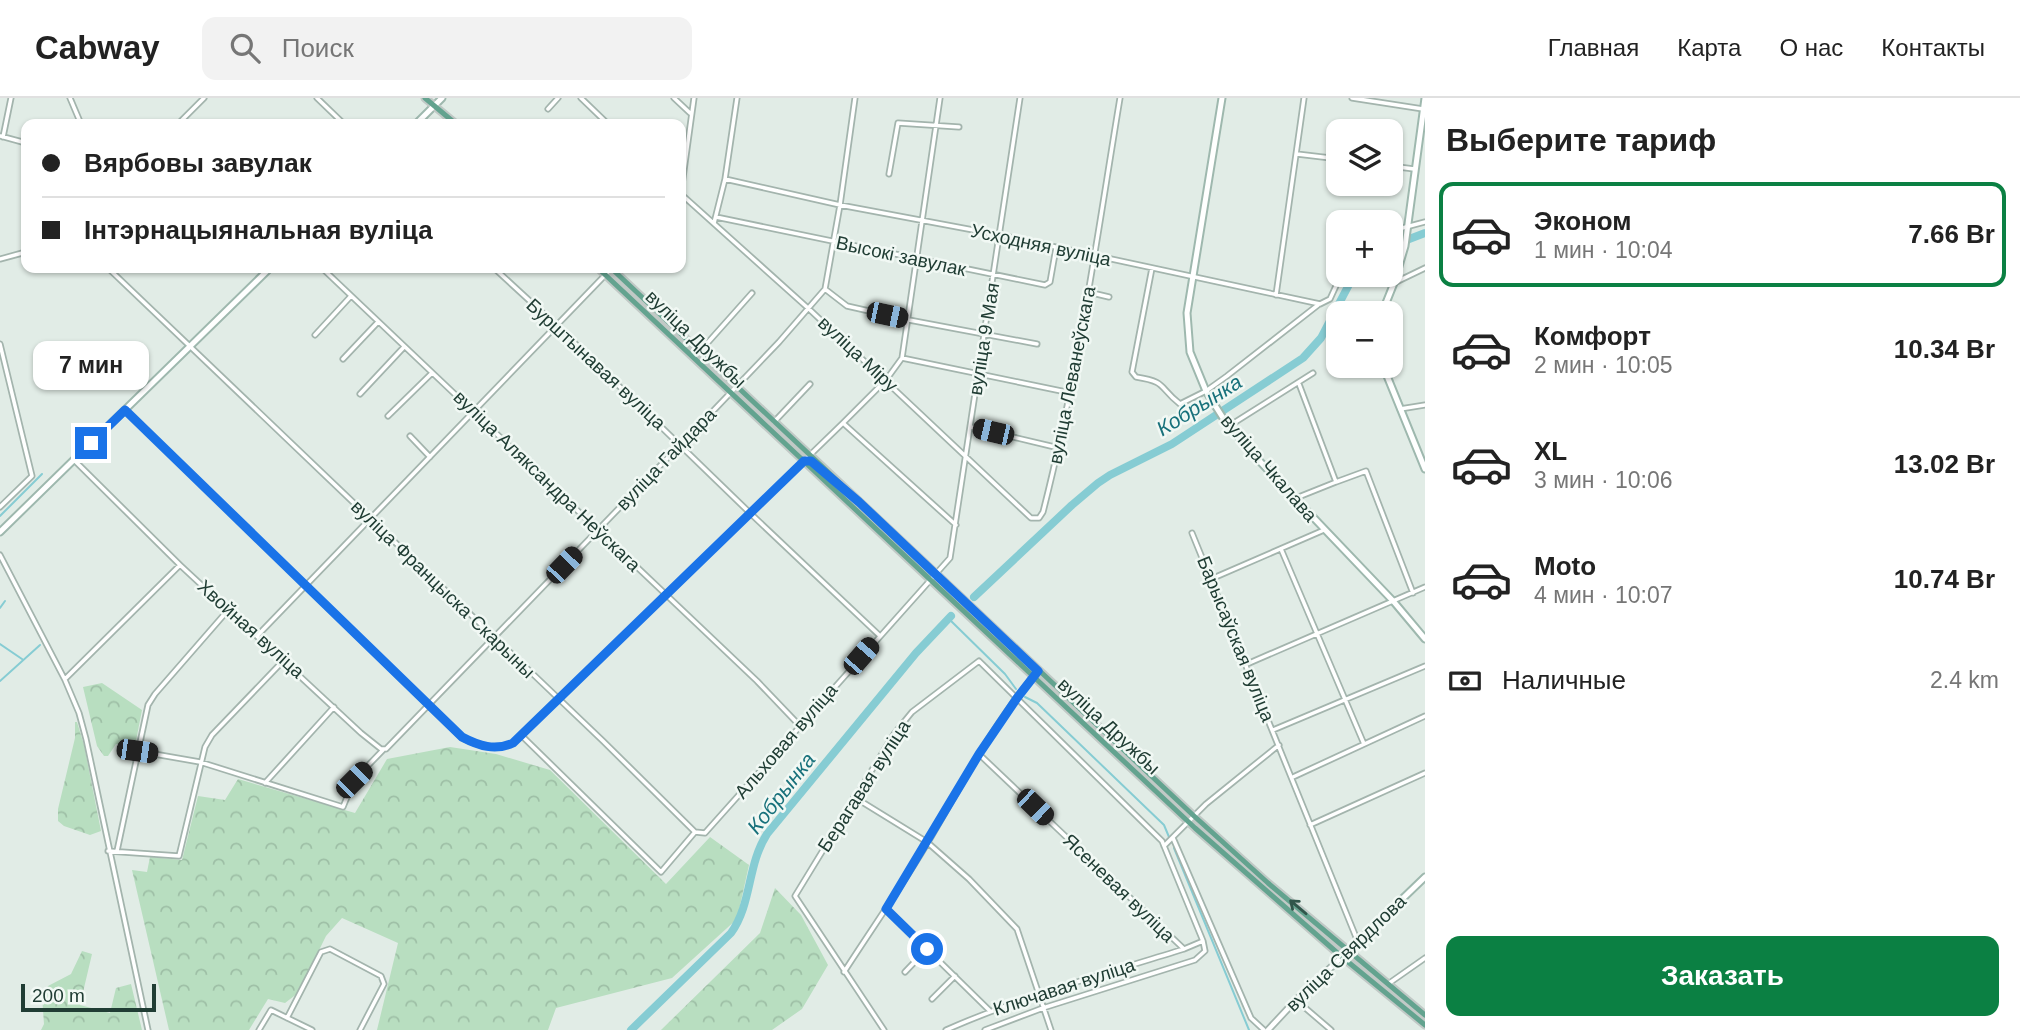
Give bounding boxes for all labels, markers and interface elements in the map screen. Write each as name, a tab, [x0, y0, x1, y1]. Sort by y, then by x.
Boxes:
search box	[202, 17, 692, 80]
text: Cabway	[35, 29, 160, 66]
icon: search	[226, 29, 264, 67]
text: Поиск	[282, 33, 354, 63]
text: Главная	[1548, 34, 1639, 61]
text: Карта	[1677, 34, 1741, 61]
text: О нас	[1779, 34, 1843, 61]
text: Контакты	[1881, 34, 1985, 61]
map controls	[1326, 119, 1403, 378]
button: layers	[1326, 119, 1403, 196]
text: Выберите тариф	[1446, 122, 1716, 158]
text: Вярбовы завулак	[84, 148, 312, 178]
icon: car	[1450, 203, 1513, 266]
text: Эконом	[1534, 206, 1632, 236]
button: +	[1326, 210, 1403, 287]
text: Інтэрнацыянальная вуліца	[84, 215, 433, 245]
text: 7.66 Br	[1908, 219, 1995, 249]
street label: Усходняя вуліца	[969, 220, 1113, 270]
street label: Высокі завулак	[834, 232, 969, 280]
text: 1 мин · 10:04	[1534, 237, 1673, 263]
street label: вуліца 9 Мая	[965, 281, 1003, 397]
street label: вуліца Леванеўскага	[1044, 284, 1100, 466]
street label: вуліца Дружбы	[642, 286, 750, 392]
street label: Бурштынавая вуліца	[522, 294, 670, 434]
car	[865, 300, 910, 330]
button: −	[1326, 301, 1403, 378]
street label: вуліца Міру	[814, 312, 902, 396]
icon: car	[1450, 318, 1513, 381]
text: Комфорт	[1534, 321, 1651, 351]
text: 10.34 Br	[1894, 334, 1995, 364]
callout: 7 мин	[33, 342, 149, 390]
text: 7 мин	[59, 352, 123, 378]
text: 2 мин · 10:05	[1534, 352, 1673, 378]
water label: Кобрынка	[1152, 370, 1246, 440]
street label: вуліца Аляксандра Неўскага	[449, 386, 645, 576]
street label: вуліца Гайдара	[612, 403, 720, 514]
street label: вуліца Чкалава	[1217, 410, 1321, 526]
car	[971, 417, 1016, 447]
route end	[75, 427, 107, 459]
icon: car	[1450, 433, 1513, 496]
text: XL	[1534, 436, 1567, 466]
text: 13.02 Br	[1894, 449, 1995, 479]
text: 3 мин · 10:06	[1534, 467, 1673, 493]
street label: вуліца Францыска Скарыны	[347, 496, 539, 682]
car	[542, 543, 587, 587]
icon: car	[1450, 548, 1513, 611]
text: Moto	[1534, 551, 1596, 581]
street label: Барысаўская вуліца	[1193, 553, 1279, 725]
text: 10.74 Br	[1894, 564, 1995, 594]
street label: Хвойная вуліца	[193, 576, 309, 683]
text: 4 мин · 10:07	[1534, 582, 1673, 608]
car	[840, 633, 883, 679]
icon: cash	[1446, 662, 1484, 700]
text: Наличные	[1502, 665, 1626, 695]
text: 2.4 km	[1930, 667, 1999, 693]
street label: вуліца Дружбы	[1054, 674, 1164, 778]
street label: Альховая вуліца	[730, 679, 842, 803]
street label: Берагавая вуліца	[814, 716, 915, 856]
car	[115, 738, 160, 764]
water label: Кобрынка	[742, 748, 820, 838]
car	[332, 758, 377, 802]
car	[1013, 785, 1058, 829]
street label: Ясеневая вуліца	[1059, 830, 1179, 947]
street label: вуліца Свярдлова	[1282, 890, 1411, 1016]
one-way arrow	[1289, 900, 1307, 916]
route start	[911, 933, 943, 965]
button: Заказать	[1446, 936, 1999, 1016]
street label: Ключавая вуліца	[990, 954, 1138, 1020]
scale bar	[21, 981, 156, 1013]
text: 200 m	[32, 985, 85, 1006]

